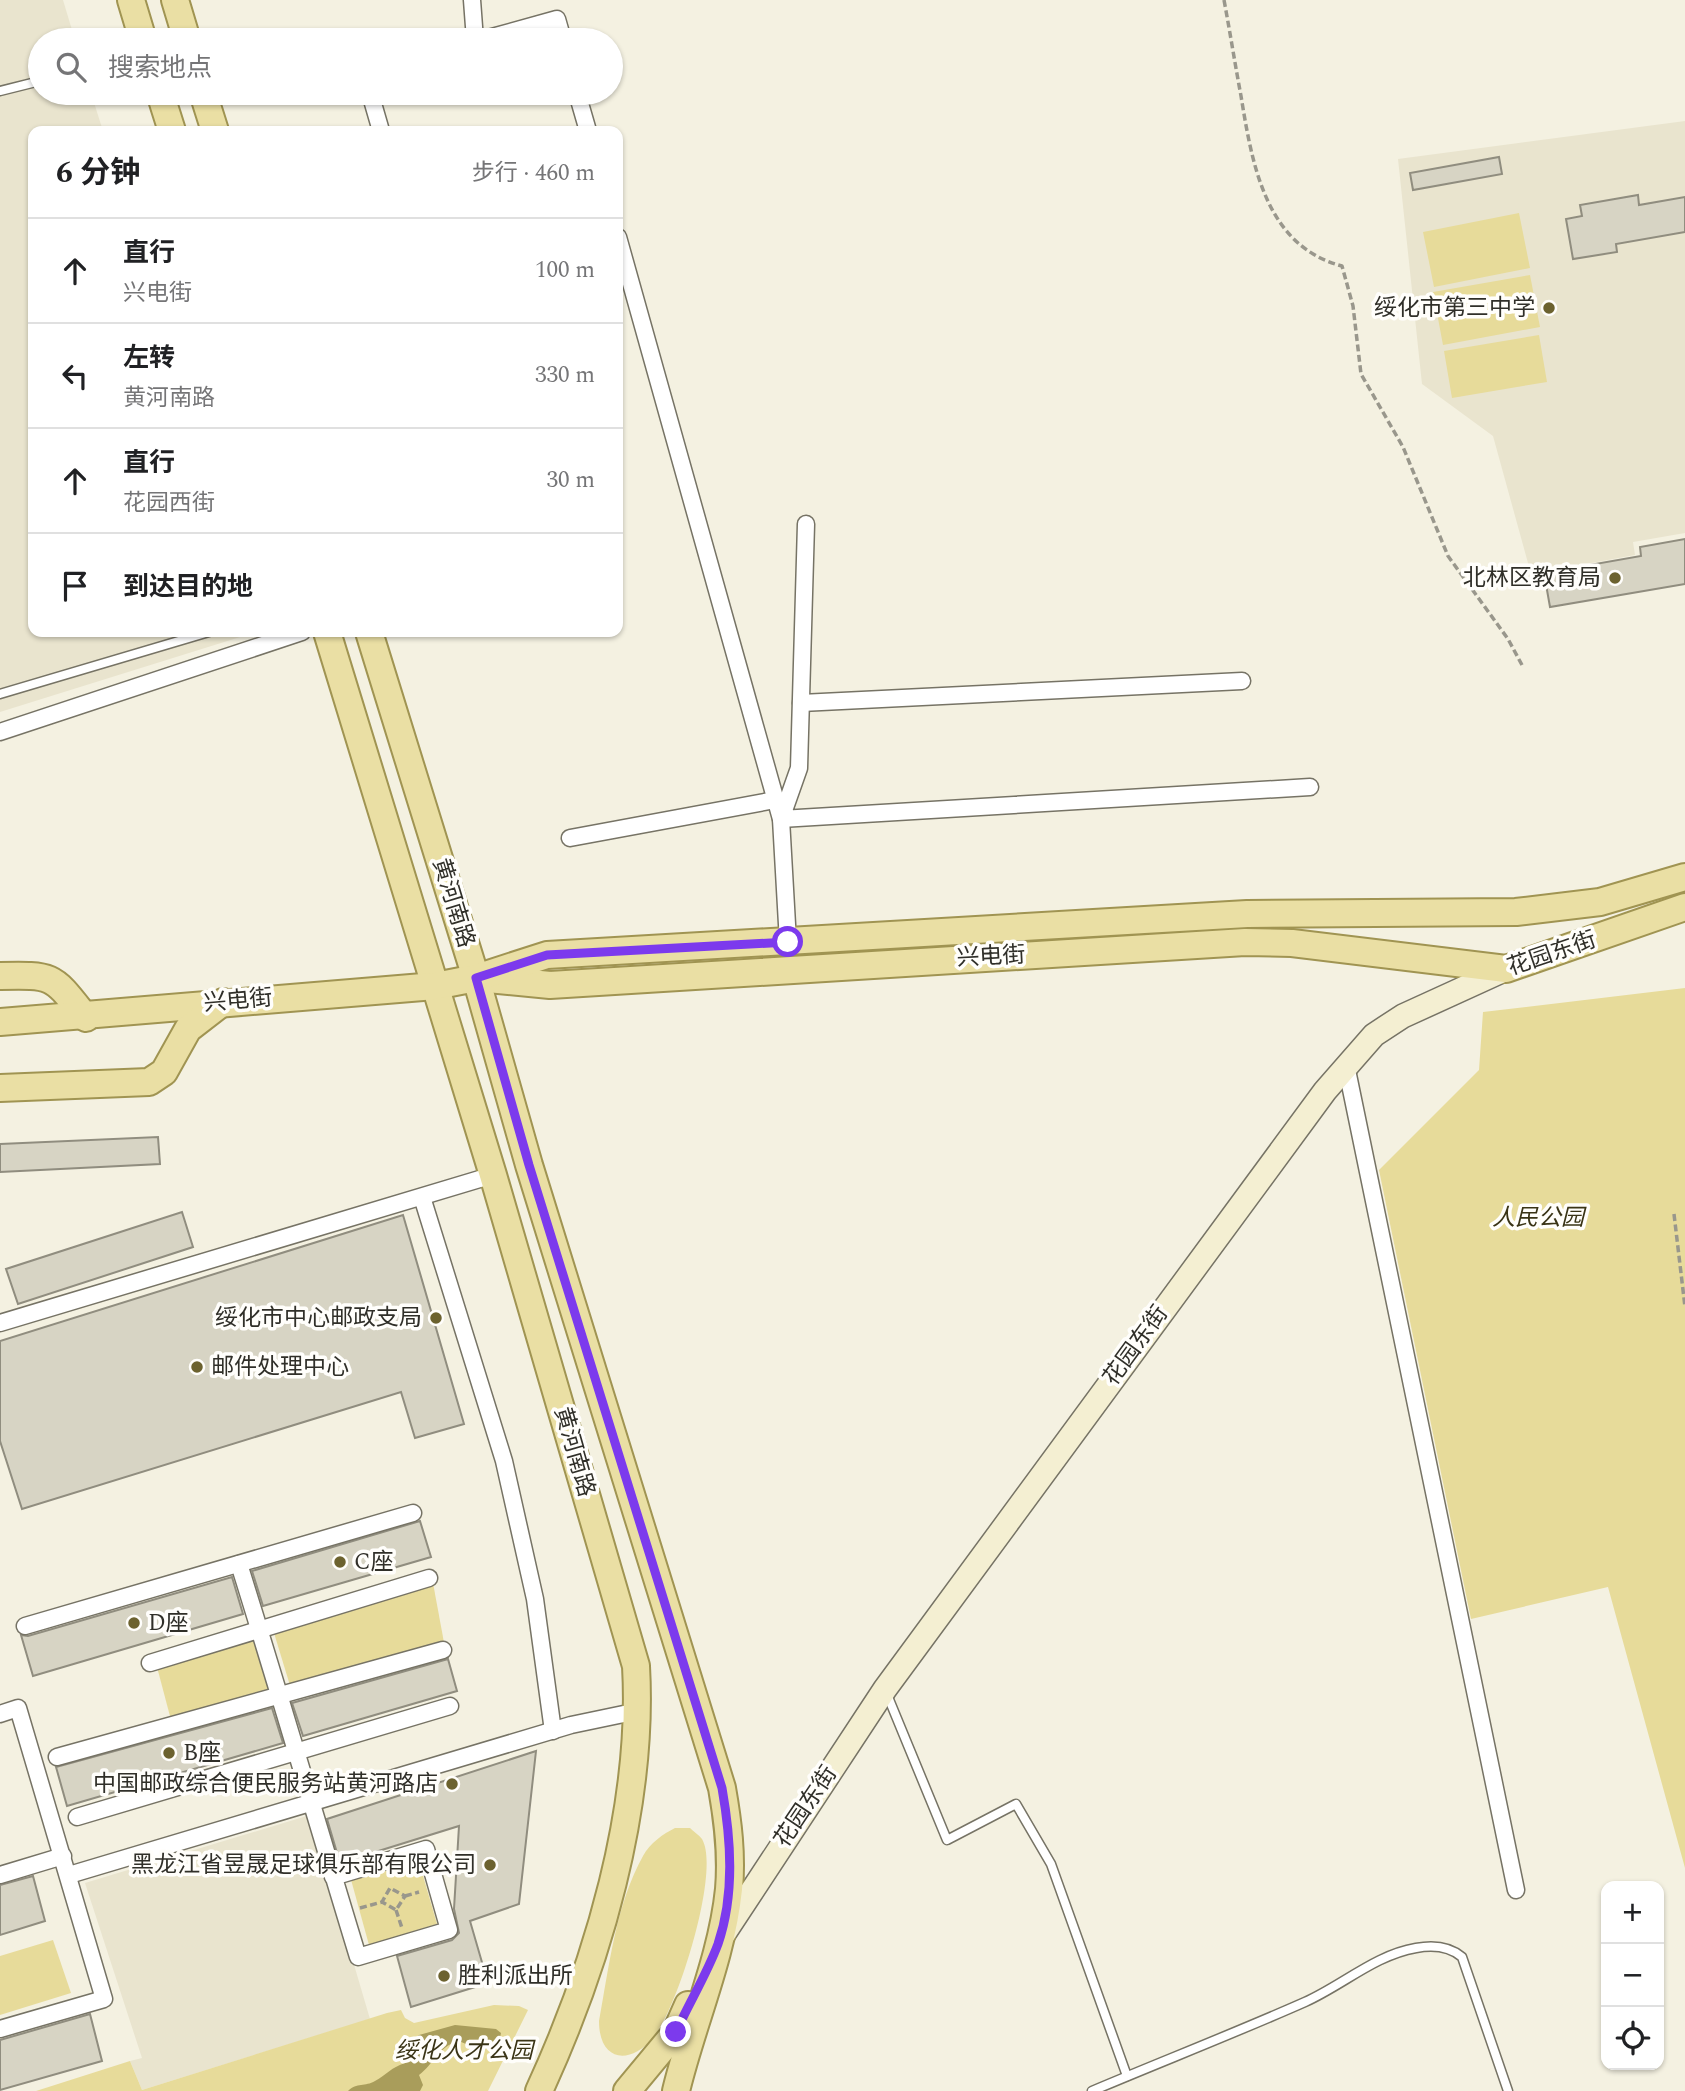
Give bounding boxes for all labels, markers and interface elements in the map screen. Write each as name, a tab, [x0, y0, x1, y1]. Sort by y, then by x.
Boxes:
search box	[28, 28, 623, 105]
icon: search	[52, 48, 90, 86]
text: 搜索地点	[108, 48, 212, 88]
text: 6 分钟	[56, 150, 140, 196]
text: 步行 · 460 m	[472, 156, 595, 191]
text: 直行	[123, 233, 175, 273]
icon: ahead	[56, 252, 94, 290]
text: 100 m	[535, 253, 595, 288]
text: 兴电街	[123, 276, 192, 311]
place label: 绥化市第三中学	[1374, 291, 1535, 326]
marker: 绥化市第三中学	[1541, 300, 1557, 316]
text: 左转	[123, 338, 175, 378]
icon: left	[56, 357, 94, 395]
text: 330 m	[535, 358, 595, 393]
text: 黄河南路	[123, 381, 215, 416]
text: 直行	[123, 443, 175, 483]
icon: ahead	[56, 462, 94, 500]
text: 30 m	[546, 463, 595, 498]
text: 花园西街	[123, 486, 215, 521]
place label: 北林区教育局	[1463, 561, 1601, 596]
icon: arrive	[56, 567, 94, 605]
text: 到达目的地	[123, 567, 253, 607]
marker: 北林区教育局	[1607, 570, 1623, 586]
street label: 黄河南路	[423, 854, 483, 952]
street label: 花园东街	[1503, 922, 1601, 986]
route start	[772, 926, 803, 957]
street label: 兴电街	[956, 938, 1026, 976]
street label: 兴电街	[202, 981, 274, 1021]
park label: 人民公园	[1492, 1201, 1587, 1236]
street label: 花园东街	[1095, 1298, 1177, 1394]
place label: 绥化市中心邮政支局	[215, 1301, 422, 1336]
marker: 绥化市中心邮政支局	[428, 1310, 444, 1326]
place label: 邮件处理中心	[211, 1350, 349, 1385]
marker: 邮件处理中心	[189, 1359, 205, 1375]
street label: 黄河南路	[544, 1403, 604, 1501]
place label: C座	[354, 1545, 394, 1580]
marker: C座	[332, 1554, 348, 1570]
place label: D座	[148, 1606, 189, 1641]
marker: D座	[126, 1615, 142, 1631]
place label: B座	[183, 1736, 221, 1771]
marker: B座	[161, 1745, 177, 1761]
street label: 花园东街	[766, 1759, 846, 1855]
place label: 中国邮政综合便民服务站黄河路店	[93, 1767, 438, 1802]
marker: 中国邮政综合便民服务站黄河路店	[444, 1776, 460, 1792]
place label: 黑龙江省昱晟足球俱乐部有限公司	[131, 1848, 476, 1883]
marker: 黑龙江省昱晟足球俱乐部有限公司	[482, 1857, 498, 1873]
map controls	[1601, 1881, 1664, 2070]
button: +	[1601, 1881, 1664, 1944]
button: −	[1601, 1944, 1664, 2007]
place label: 胜利派出所	[458, 1959, 573, 1994]
marker: 胜利派出所	[436, 1968, 452, 1984]
button: locate	[1601, 2007, 1664, 2070]
route end	[660, 2016, 691, 2047]
park label: 绥化人才公园	[395, 2034, 536, 2069]

